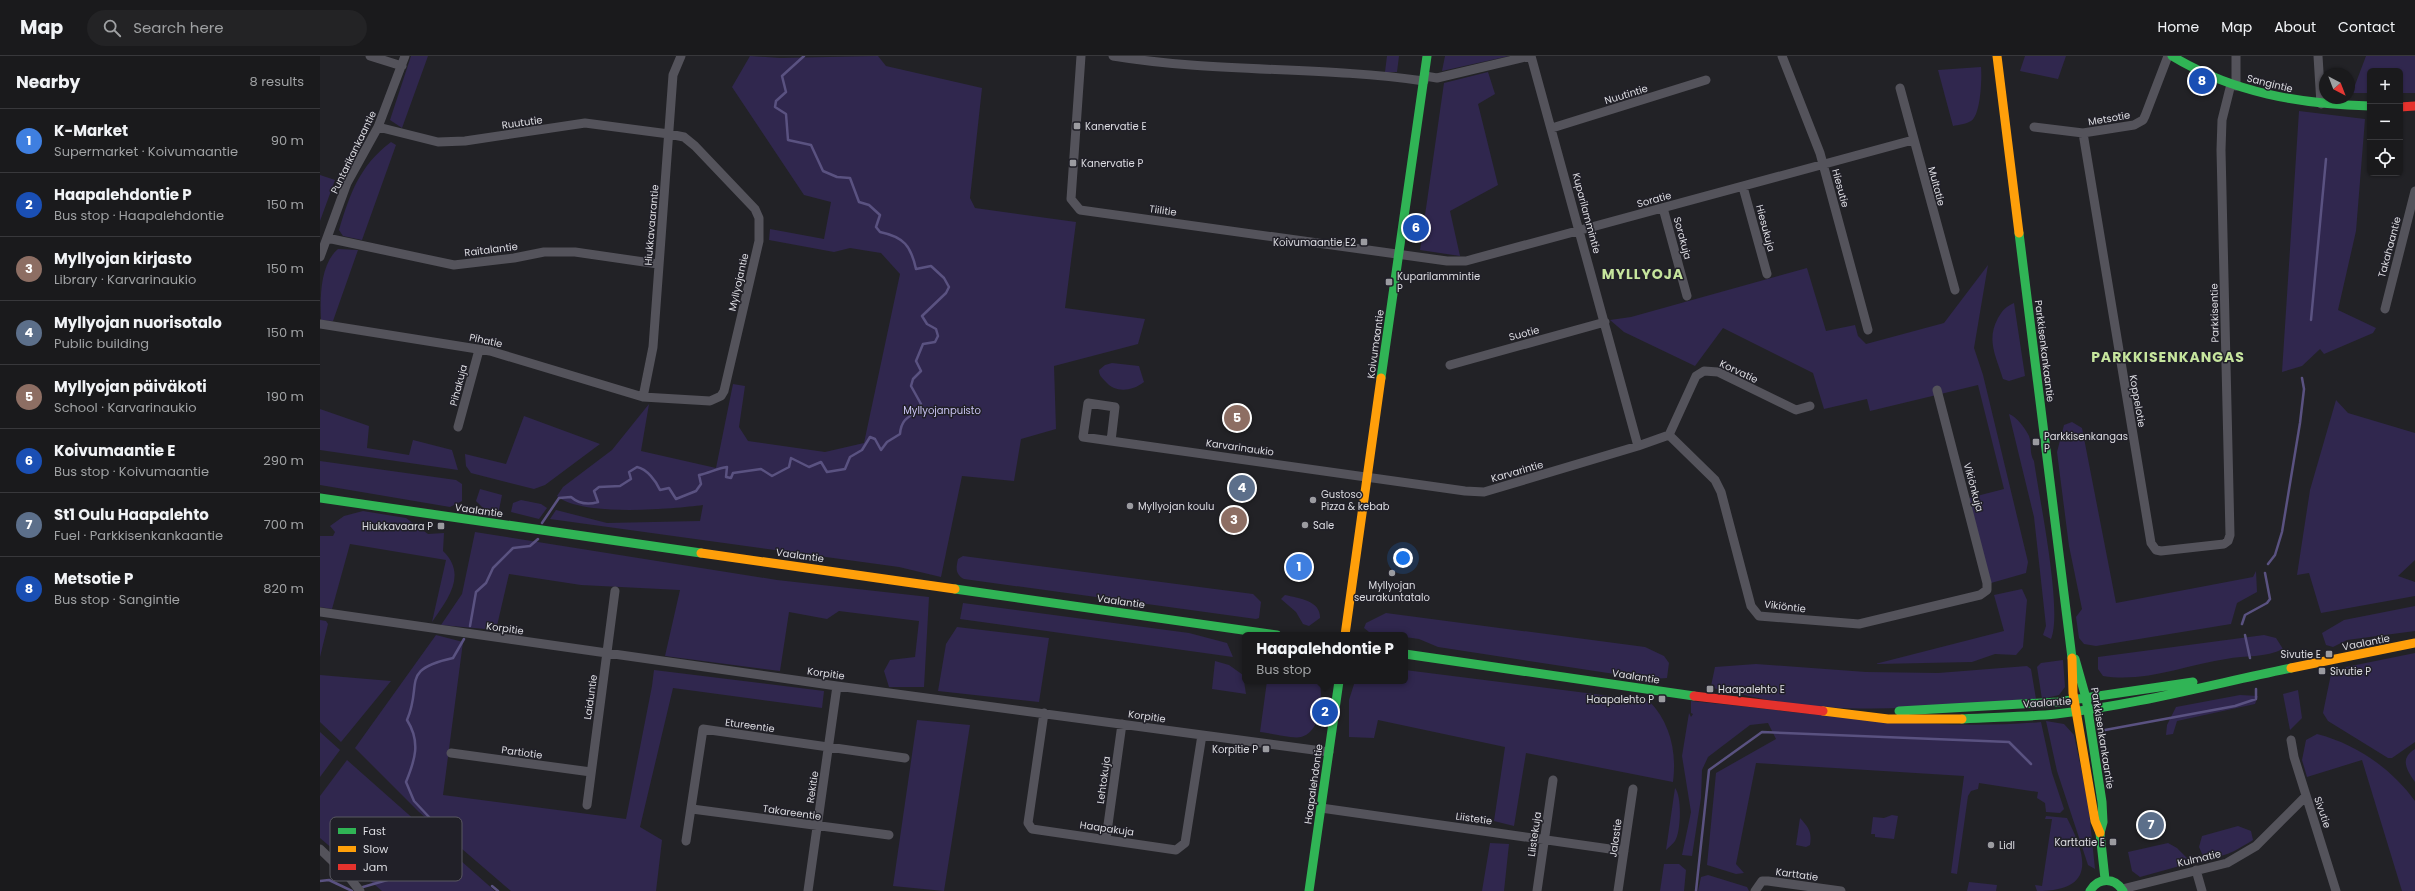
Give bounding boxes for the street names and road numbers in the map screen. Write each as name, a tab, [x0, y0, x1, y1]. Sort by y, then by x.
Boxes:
street label: Sangintie	[2245, 71, 2294, 96]
street label: Nuutintie	[1603, 81, 1650, 108]
street label: Metsotie	[2087, 107, 2131, 130]
street label: Puntarikankaantie	[327, 108, 380, 196]
street label: Ruututie	[501, 112, 544, 133]
street label: Multatie	[1924, 165, 1949, 207]
street label: Hiesutie	[1828, 167, 1853, 209]
street label: Kuparilammintie	[1569, 171, 1605, 255]
street label: Hiukkavaarantie	[640, 184, 663, 266]
street label: Soratie	[1635, 188, 1673, 211]
street label: Tiilitie	[1148, 201, 1178, 220]
street label: Hiesukuja	[1752, 203, 1779, 253]
street label: Sorakuja	[1670, 215, 1695, 261]
street label: Takahaantie	[2374, 215, 2405, 279]
street label: Raitalantie	[464, 239, 519, 260]
street label: Myllyojantie	[725, 252, 752, 313]
street label: Parkkisentie	[2206, 283, 2223, 343]
street label: Parkkisenkankaantie	[2031, 299, 2058, 403]
street label: Koivumaantie	[1363, 309, 1388, 379]
street label: Suotie	[1507, 322, 1541, 345]
street label: Pihatie	[468, 330, 504, 351]
street label: Korvatie	[1717, 356, 1760, 387]
street label: Pihakuja	[446, 363, 471, 407]
street label: Koppelotie	[2125, 374, 2150, 429]
street label: Karvarinaukio	[1205, 435, 1275, 460]
street label: Karvarintie	[1489, 457, 1545, 486]
street label: Vikiönkuja	[1960, 461, 1987, 513]
street label: Vaalantie	[454, 500, 504, 521]
street label: Vaalantie	[775, 545, 825, 566]
street label: Vaalantie	[1096, 591, 1146, 612]
street label: Vikiöntie	[1763, 596, 1807, 616]
street label: Korpitie	[485, 618, 525, 639]
street label: Vaalantie	[2341, 631, 2391, 654]
street label: Korpitie	[806, 663, 846, 684]
street label: Vaalantie	[1611, 665, 1661, 688]
street label: Laiduntie	[580, 674, 601, 721]
street label: Parkkisenkankaantie	[2087, 686, 2118, 790]
street label: Vaalantie	[2022, 693, 2072, 712]
street label: Korpitie	[1127, 706, 1167, 727]
street label: Etureentie	[724, 715, 776, 736]
street label: Partiotie	[501, 742, 543, 763]
street label: Haapalehdontie	[1300, 743, 1327, 825]
street label: Lehtokuja	[1093, 755, 1114, 805]
street label: Rekitie	[803, 770, 822, 804]
street label: Sivutie	[2310, 794, 2335, 830]
street label: Takareentie	[762, 801, 822, 824]
street label: Liistetie	[1455, 809, 1493, 828]
street label: Liistekuja	[1524, 811, 1545, 857]
street label: Haapakuja	[1079, 817, 1135, 840]
street label: Jalastie	[1605, 818, 1626, 858]
street label: Kulmatie	[2176, 846, 2222, 871]
street label: Karttatie	[1775, 864, 1819, 885]

